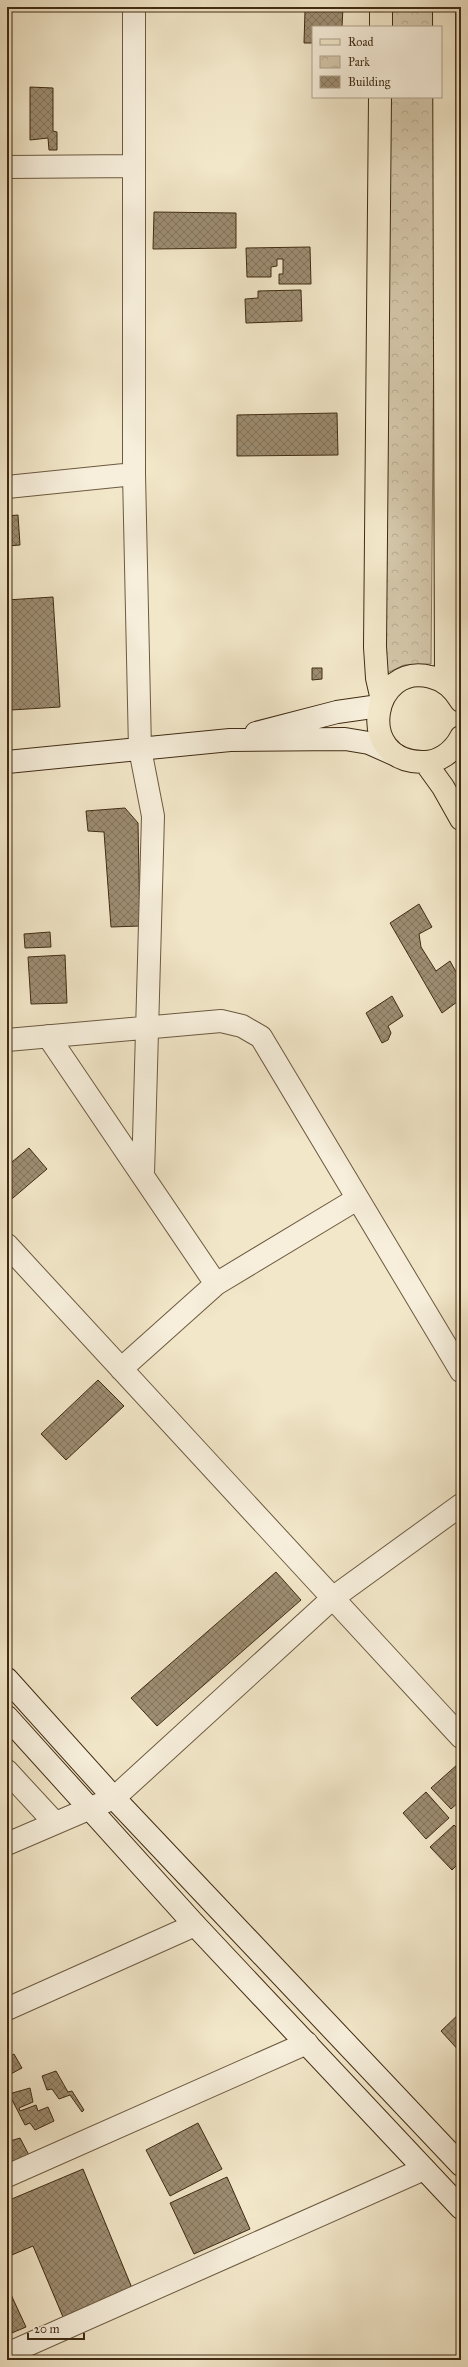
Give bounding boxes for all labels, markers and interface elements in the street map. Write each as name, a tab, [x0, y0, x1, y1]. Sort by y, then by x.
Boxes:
legend	[312, 26, 442, 98]
text: Road	[348, 35, 374, 49]
text: Park	[348, 55, 370, 69]
text: Building	[348, 75, 391, 90]
scale bar	[28, 2315, 84, 2341]
text: 20 m	[34, 2322, 60, 2336]

